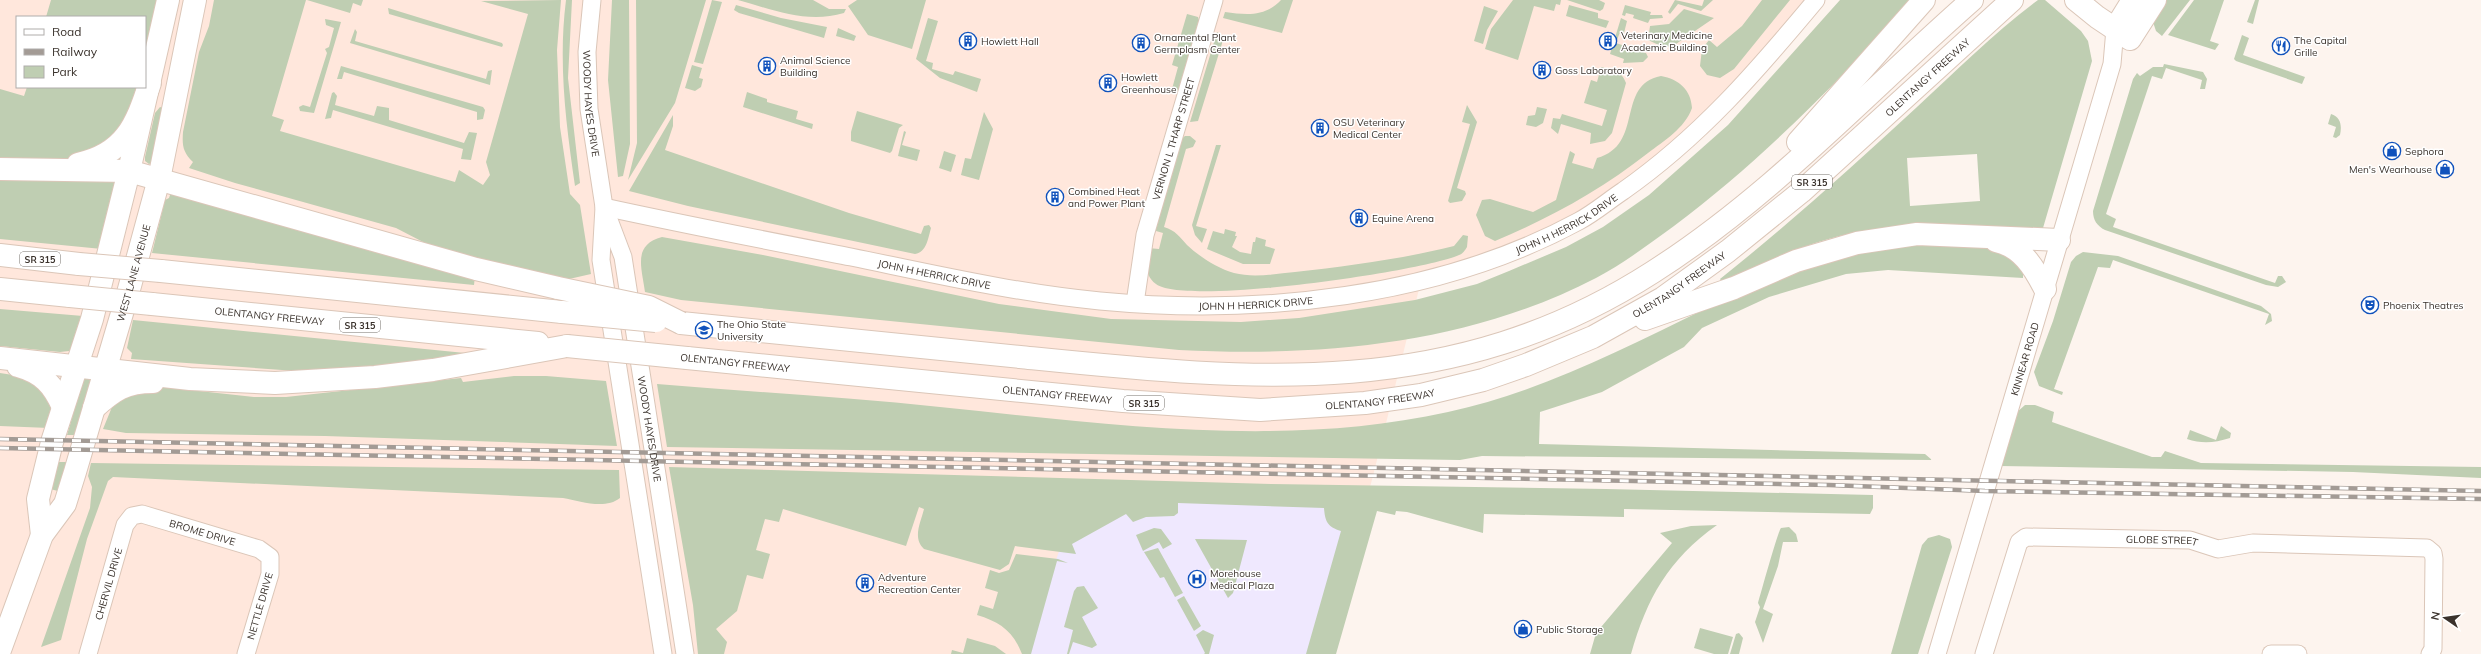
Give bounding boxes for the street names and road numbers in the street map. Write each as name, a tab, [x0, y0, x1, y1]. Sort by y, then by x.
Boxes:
street label: OLENTANGY FREEWAY	[1882, 35, 1973, 119]
street label: WOODY HAYES DRIVE	[580, 50, 603, 158]
street label: VERNON L THARP STREET	[1149, 76, 1197, 202]
road number: SR 315	[1792, 175, 1832, 189]
street label: JOHN H HERRICK DRIVE	[1513, 190, 1620, 257]
street label: WEST LANE AVENUE	[113, 223, 153, 323]
street label: OLENTANGY FREEWAY	[1630, 248, 1729, 320]
road number: SR 315	[20, 252, 60, 266]
street label: JOHN H HERRICK DRIVE	[877, 256, 992, 292]
street label: JOHN H HERRICK DRIVE	[1198, 293, 1314, 312]
street label: OLENTANGY FREEWAY	[214, 304, 326, 328]
road number: SR 315	[340, 318, 380, 332]
street label: KINNEAR ROAD	[2008, 320, 2042, 397]
street label: OLENTANGY FREEWAY	[680, 351, 791, 375]
street label: WOODY HAYES DRIVE	[635, 375, 665, 483]
street label: OLENTANGY FREEWAY	[1002, 383, 1114, 406]
street label: OLENTANGY FREEWAY	[1325, 385, 1437, 412]
road number: SR 315	[1124, 396, 1164, 410]
street label: BROME DRIVE	[168, 516, 237, 548]
street label: GLOBE STREET	[2126, 532, 2200, 549]
street label: CHERVIL DRIVE	[92, 546, 125, 622]
street label: NETTLE DRIVE	[244, 571, 276, 641]

